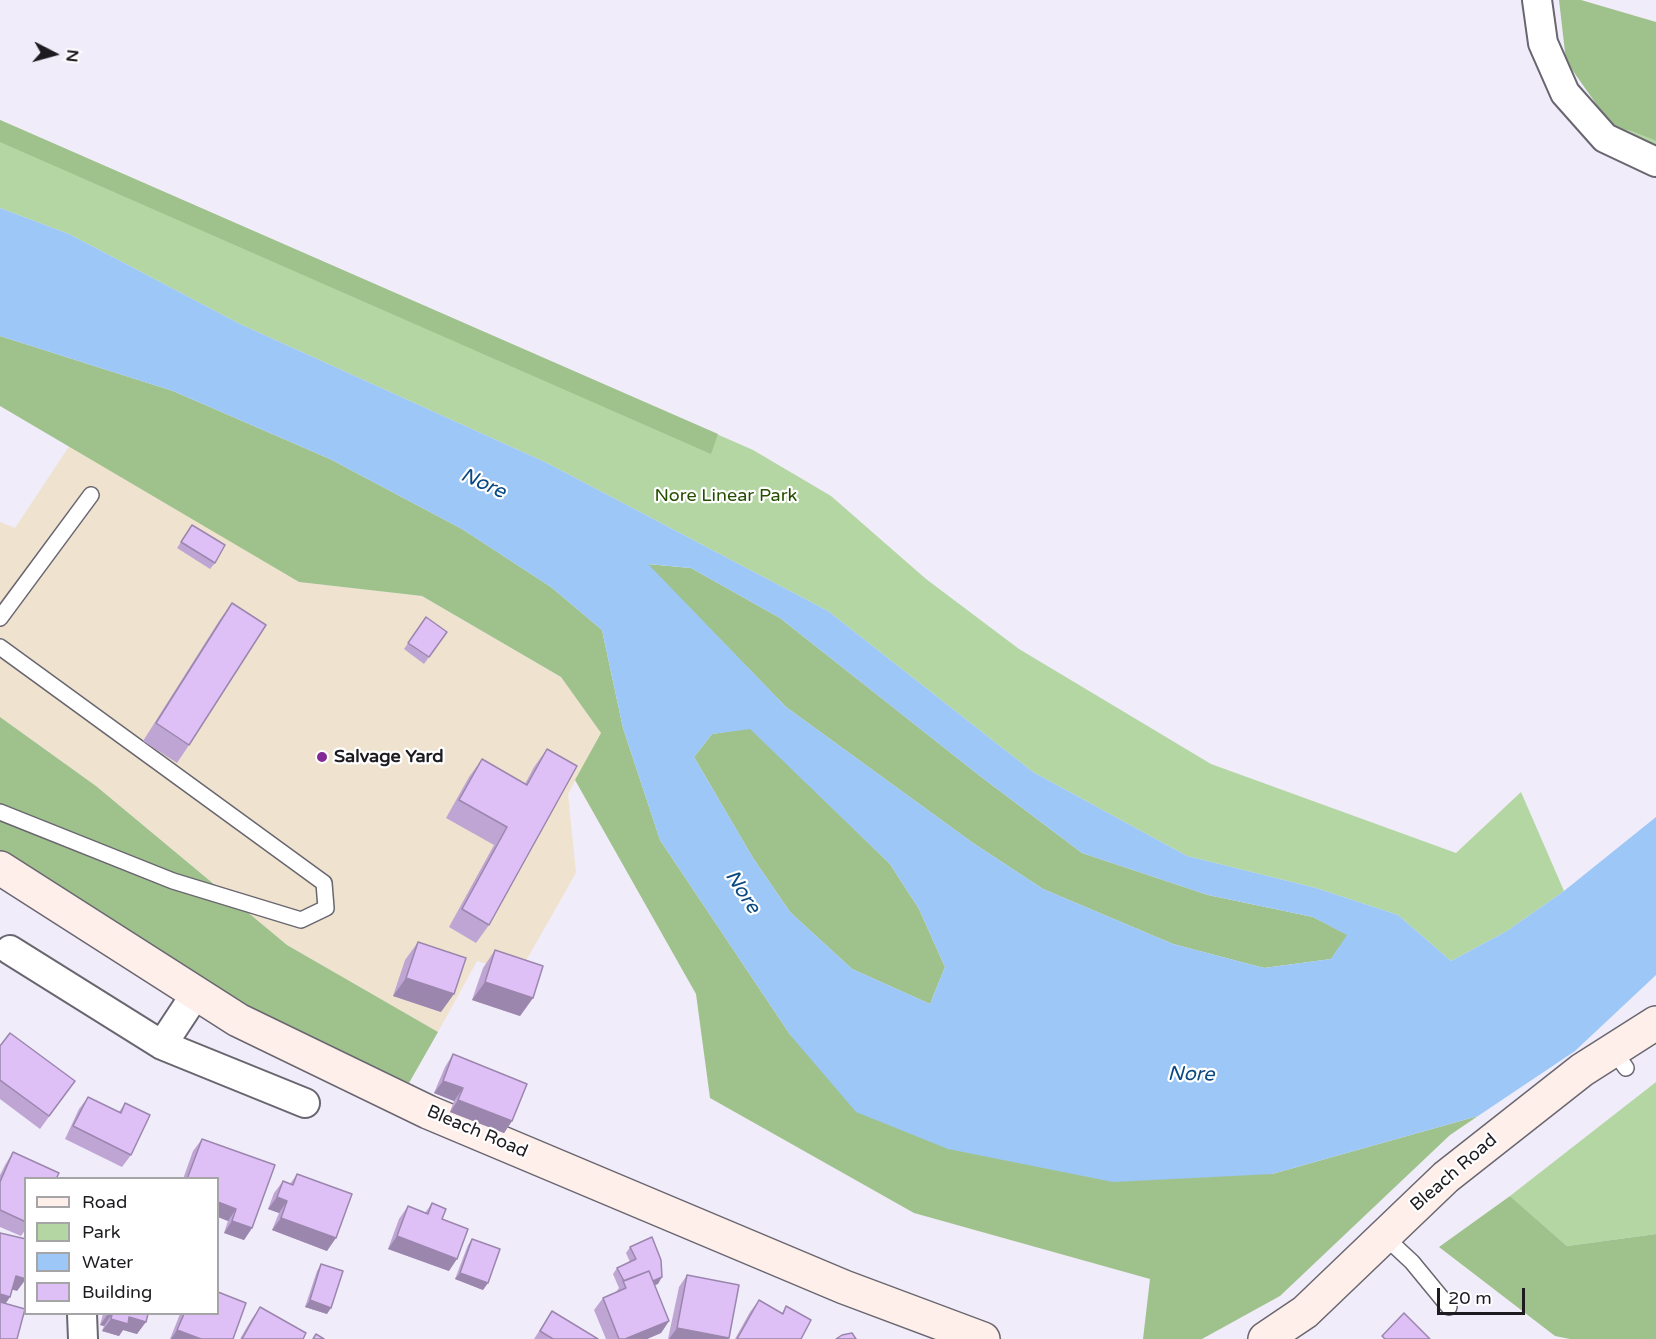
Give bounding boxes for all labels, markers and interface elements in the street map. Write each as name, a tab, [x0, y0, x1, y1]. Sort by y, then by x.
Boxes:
north arrow	[24, 24, 84, 84]
text: N	[61, 48, 83, 63]
water label: Nore	[457, 464, 509, 504]
park label: Nore Linear Park	[655, 485, 797, 507]
place label: Salvage Yard	[334, 746, 444, 768]
marker: Salvage Yard	[315, 750, 329, 764]
water label: Nore	[719, 866, 765, 918]
water label: Nore	[1167, 1063, 1215, 1087]
street label: Bleach Road	[423, 1101, 531, 1163]
street label: Bleach Road	[1406, 1130, 1502, 1216]
legend	[24, 1177, 219, 1315]
text: Road	[82, 1191, 127, 1213]
text: Park	[82, 1221, 120, 1243]
text: Water	[82, 1251, 133, 1273]
scale bar	[1440, 1276, 1528, 1314]
text: Building	[82, 1281, 152, 1303]
text: 20 m	[1448, 1287, 1492, 1309]

